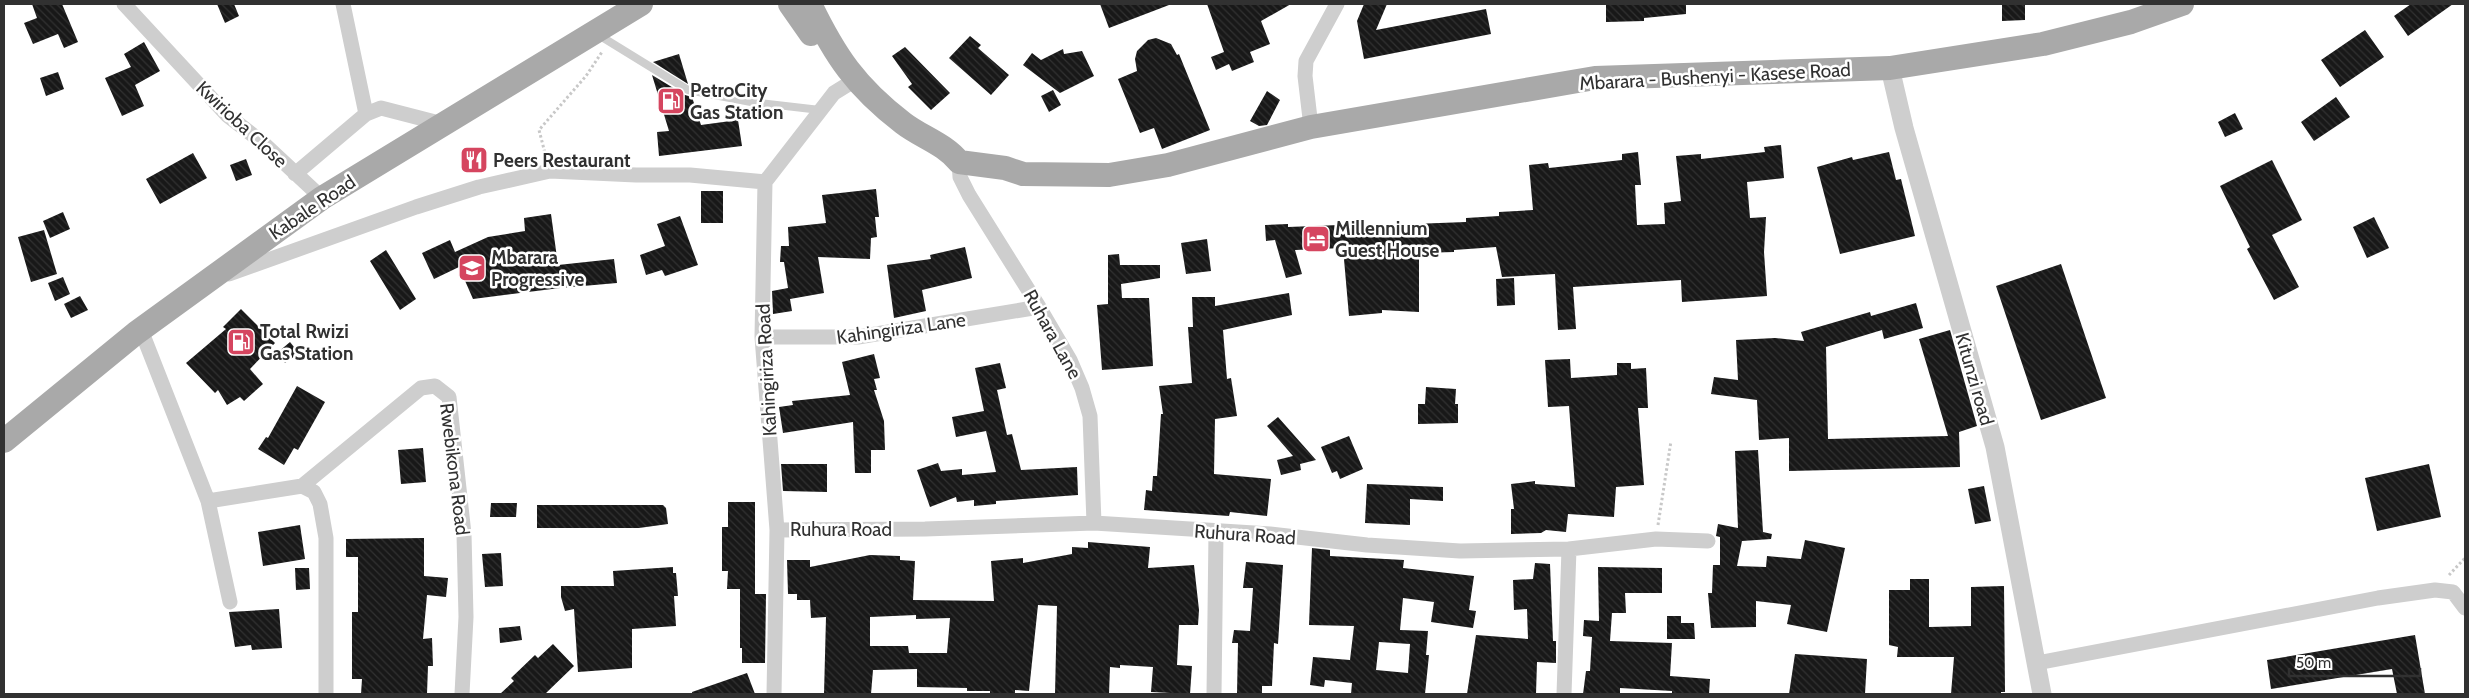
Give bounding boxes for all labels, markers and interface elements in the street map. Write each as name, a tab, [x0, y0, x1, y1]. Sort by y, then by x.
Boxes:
street label: Mbarara - Bushenyi - Kasese Road	[1579, 58, 1851, 95]
street label: Kwirioba Close	[191, 76, 292, 173]
place label: PetroCity Gas Station	[690, 79, 783, 124]
fuel station icon: PetroCity Gas Station	[656, 86, 686, 116]
restaurant icon: Peers Restaurant	[459, 145, 489, 175]
place label: Peers Restaurant	[493, 149, 631, 172]
street label: Kabale Road	[265, 170, 360, 245]
place label: Millennium Guest House	[1335, 217, 1440, 262]
hotel icon: Millennium Guest House	[1301, 224, 1331, 254]
place label: Mbarara Progressive	[491, 246, 584, 291]
school or university icon: Mbarara Progressive	[457, 253, 487, 283]
street label: Ruhara Lane	[1019, 285, 1087, 383]
street label: Kahingiriza Road	[752, 303, 781, 437]
street label: Kahingiriza Lane	[835, 308, 967, 349]
place label: Total Rwizi Gas Station	[260, 320, 353, 365]
fuel station icon: Total Rwizi Gas Station	[226, 327, 256, 357]
street label: Kitunzi road	[1950, 330, 1999, 428]
street label: Rwebikona Road	[435, 402, 474, 537]
street label: Ruhura Road	[790, 518, 892, 541]
street label: Ruhura Road	[1193, 519, 1297, 550]
scale bar	[2289, 646, 2420, 678]
text: 50 m	[2296, 654, 2331, 672]

